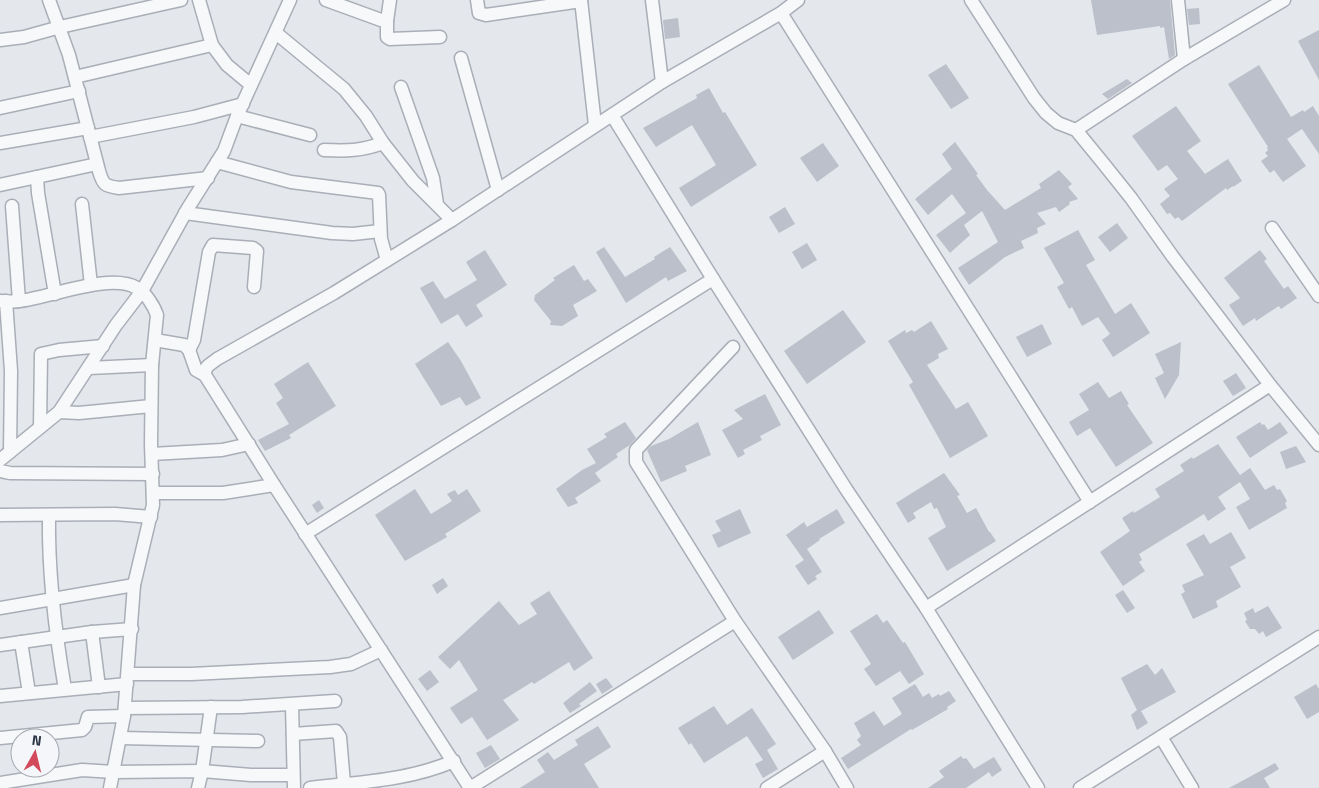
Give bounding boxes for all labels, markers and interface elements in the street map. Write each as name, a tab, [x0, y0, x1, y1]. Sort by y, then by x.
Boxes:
north arrow	[10, 728, 60, 778]
text: N	[31, 729, 43, 751]

